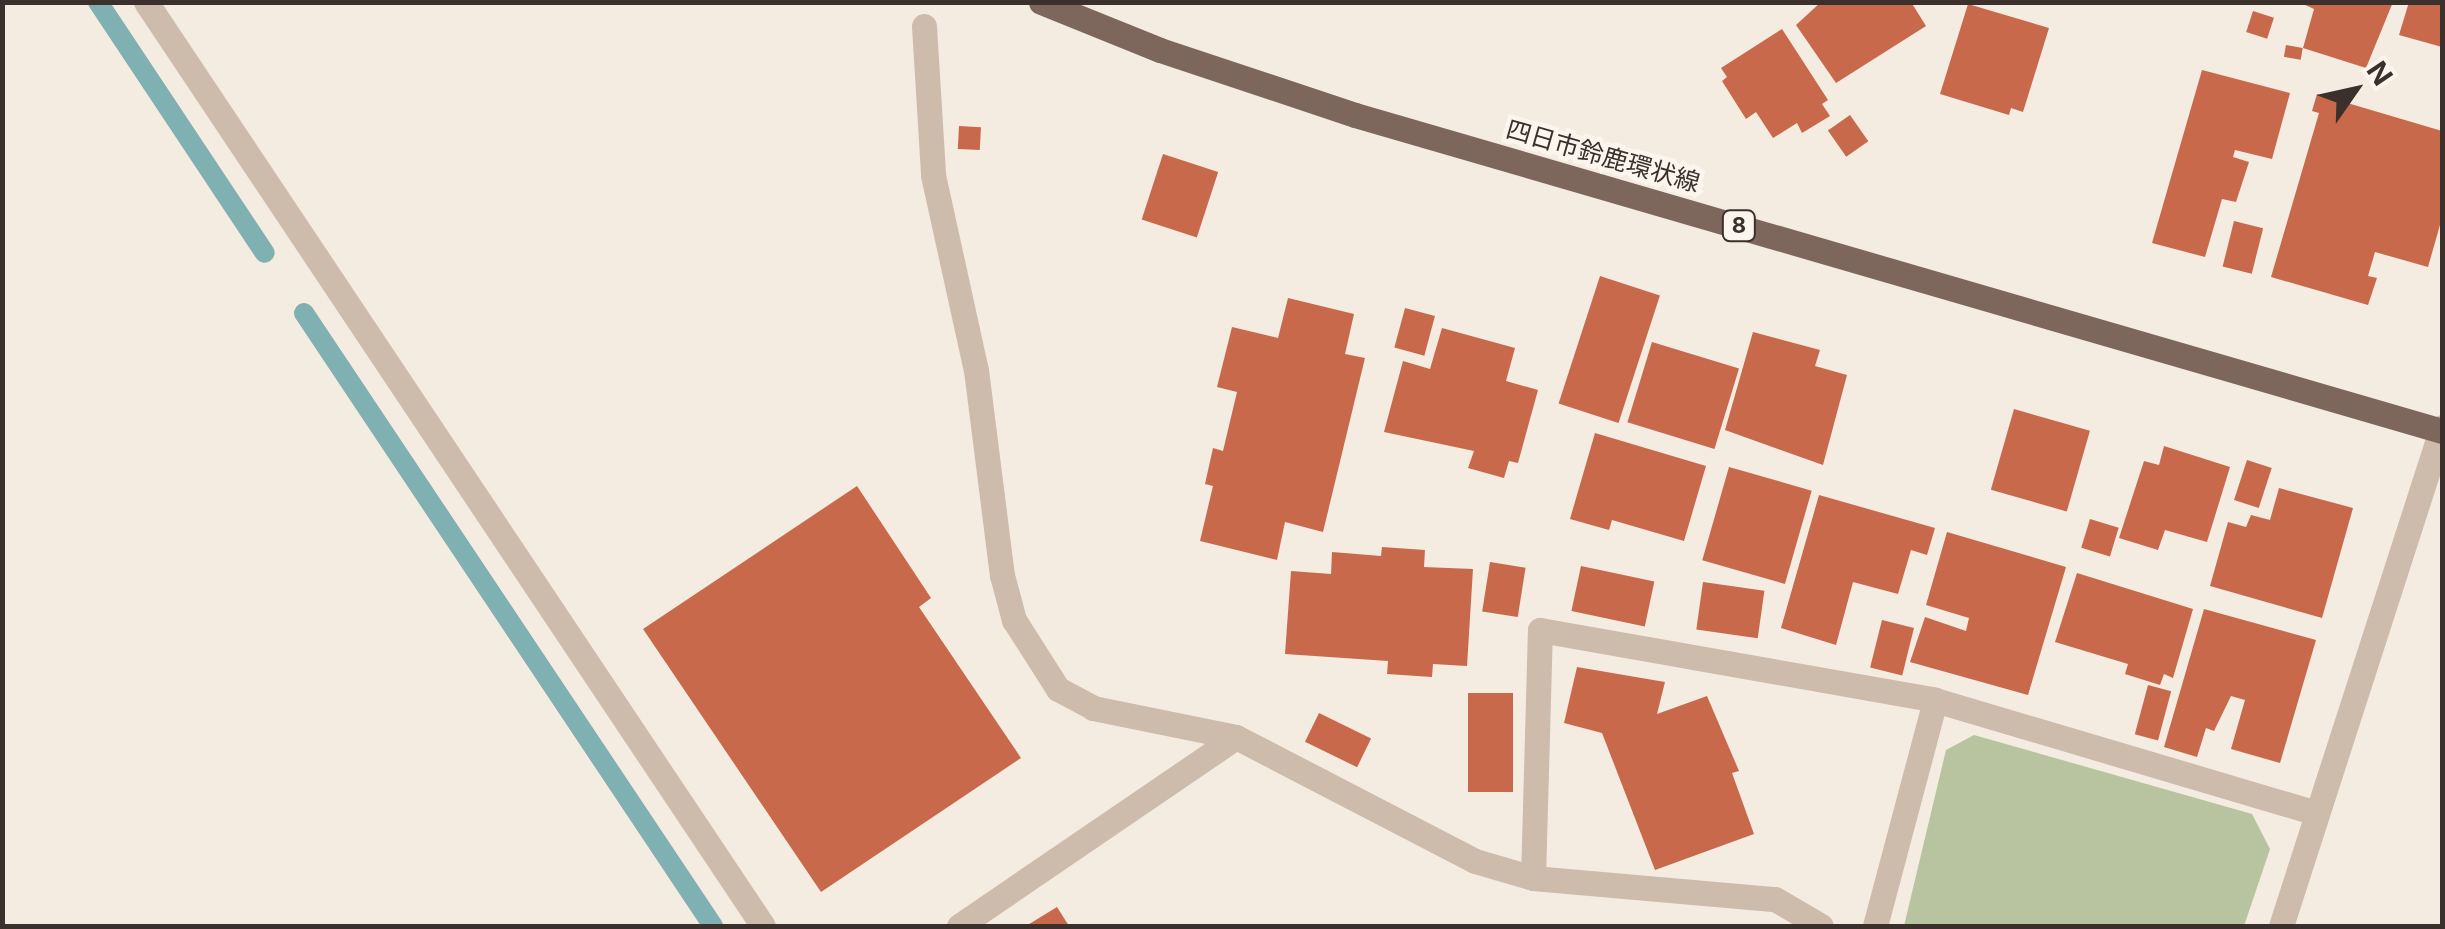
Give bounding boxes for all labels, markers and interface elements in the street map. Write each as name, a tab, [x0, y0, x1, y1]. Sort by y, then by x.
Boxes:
north arrow	[2305, 40, 2405, 140]
text: N	[2360, 55, 2400, 92]
street label: 四日市鈴鹿環状線	[1503, 114, 1703, 198]
road number: 8	[1722, 209, 1756, 243]

